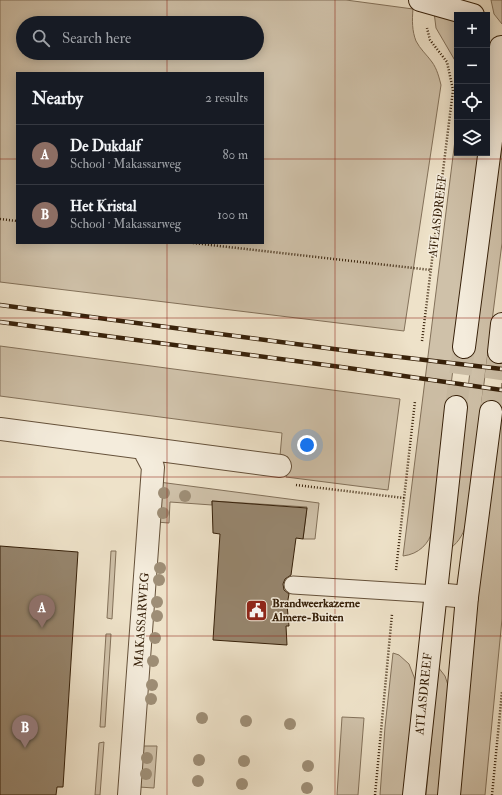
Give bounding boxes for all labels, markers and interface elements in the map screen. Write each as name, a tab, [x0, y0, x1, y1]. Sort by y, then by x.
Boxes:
map controls	[454, 12, 490, 156]
button: +	[454, 12, 490, 48]
search box	[16, 16, 264, 60]
icon: search	[30, 27, 52, 49]
text: Search here	[62, 29, 131, 48]
button: −	[454, 48, 490, 84]
button: locate	[454, 84, 490, 120]
text: Nearby	[32, 88, 83, 109]
text: 2 results	[205, 90, 248, 106]
button: layers	[454, 120, 490, 156]
text: De Dukdalf	[70, 137, 141, 156]
text: A	[41, 147, 49, 163]
text: 80 m	[222, 147, 248, 163]
text: School · Makassarweg	[70, 156, 181, 172]
street label: ATLASDREEF	[425, 174, 451, 259]
text: Het Kristal	[70, 197, 137, 216]
text: B	[41, 207, 49, 223]
text: 100 m	[217, 207, 248, 223]
text: School · Makassarweg	[70, 216, 181, 232]
your location	[297, 435, 317, 455]
street label: MAKASSARWEG	[131, 572, 153, 668]
pin: A	[29, 595, 55, 628]
place label: Brandweerkazerne Almere-Buiten	[271, 596, 361, 625]
public building icon: Brandweerkazerne Almere-Buiten	[244, 597, 270, 623]
street label: ATLASDREEF	[412, 652, 436, 737]
pin: B	[12, 715, 38, 748]

